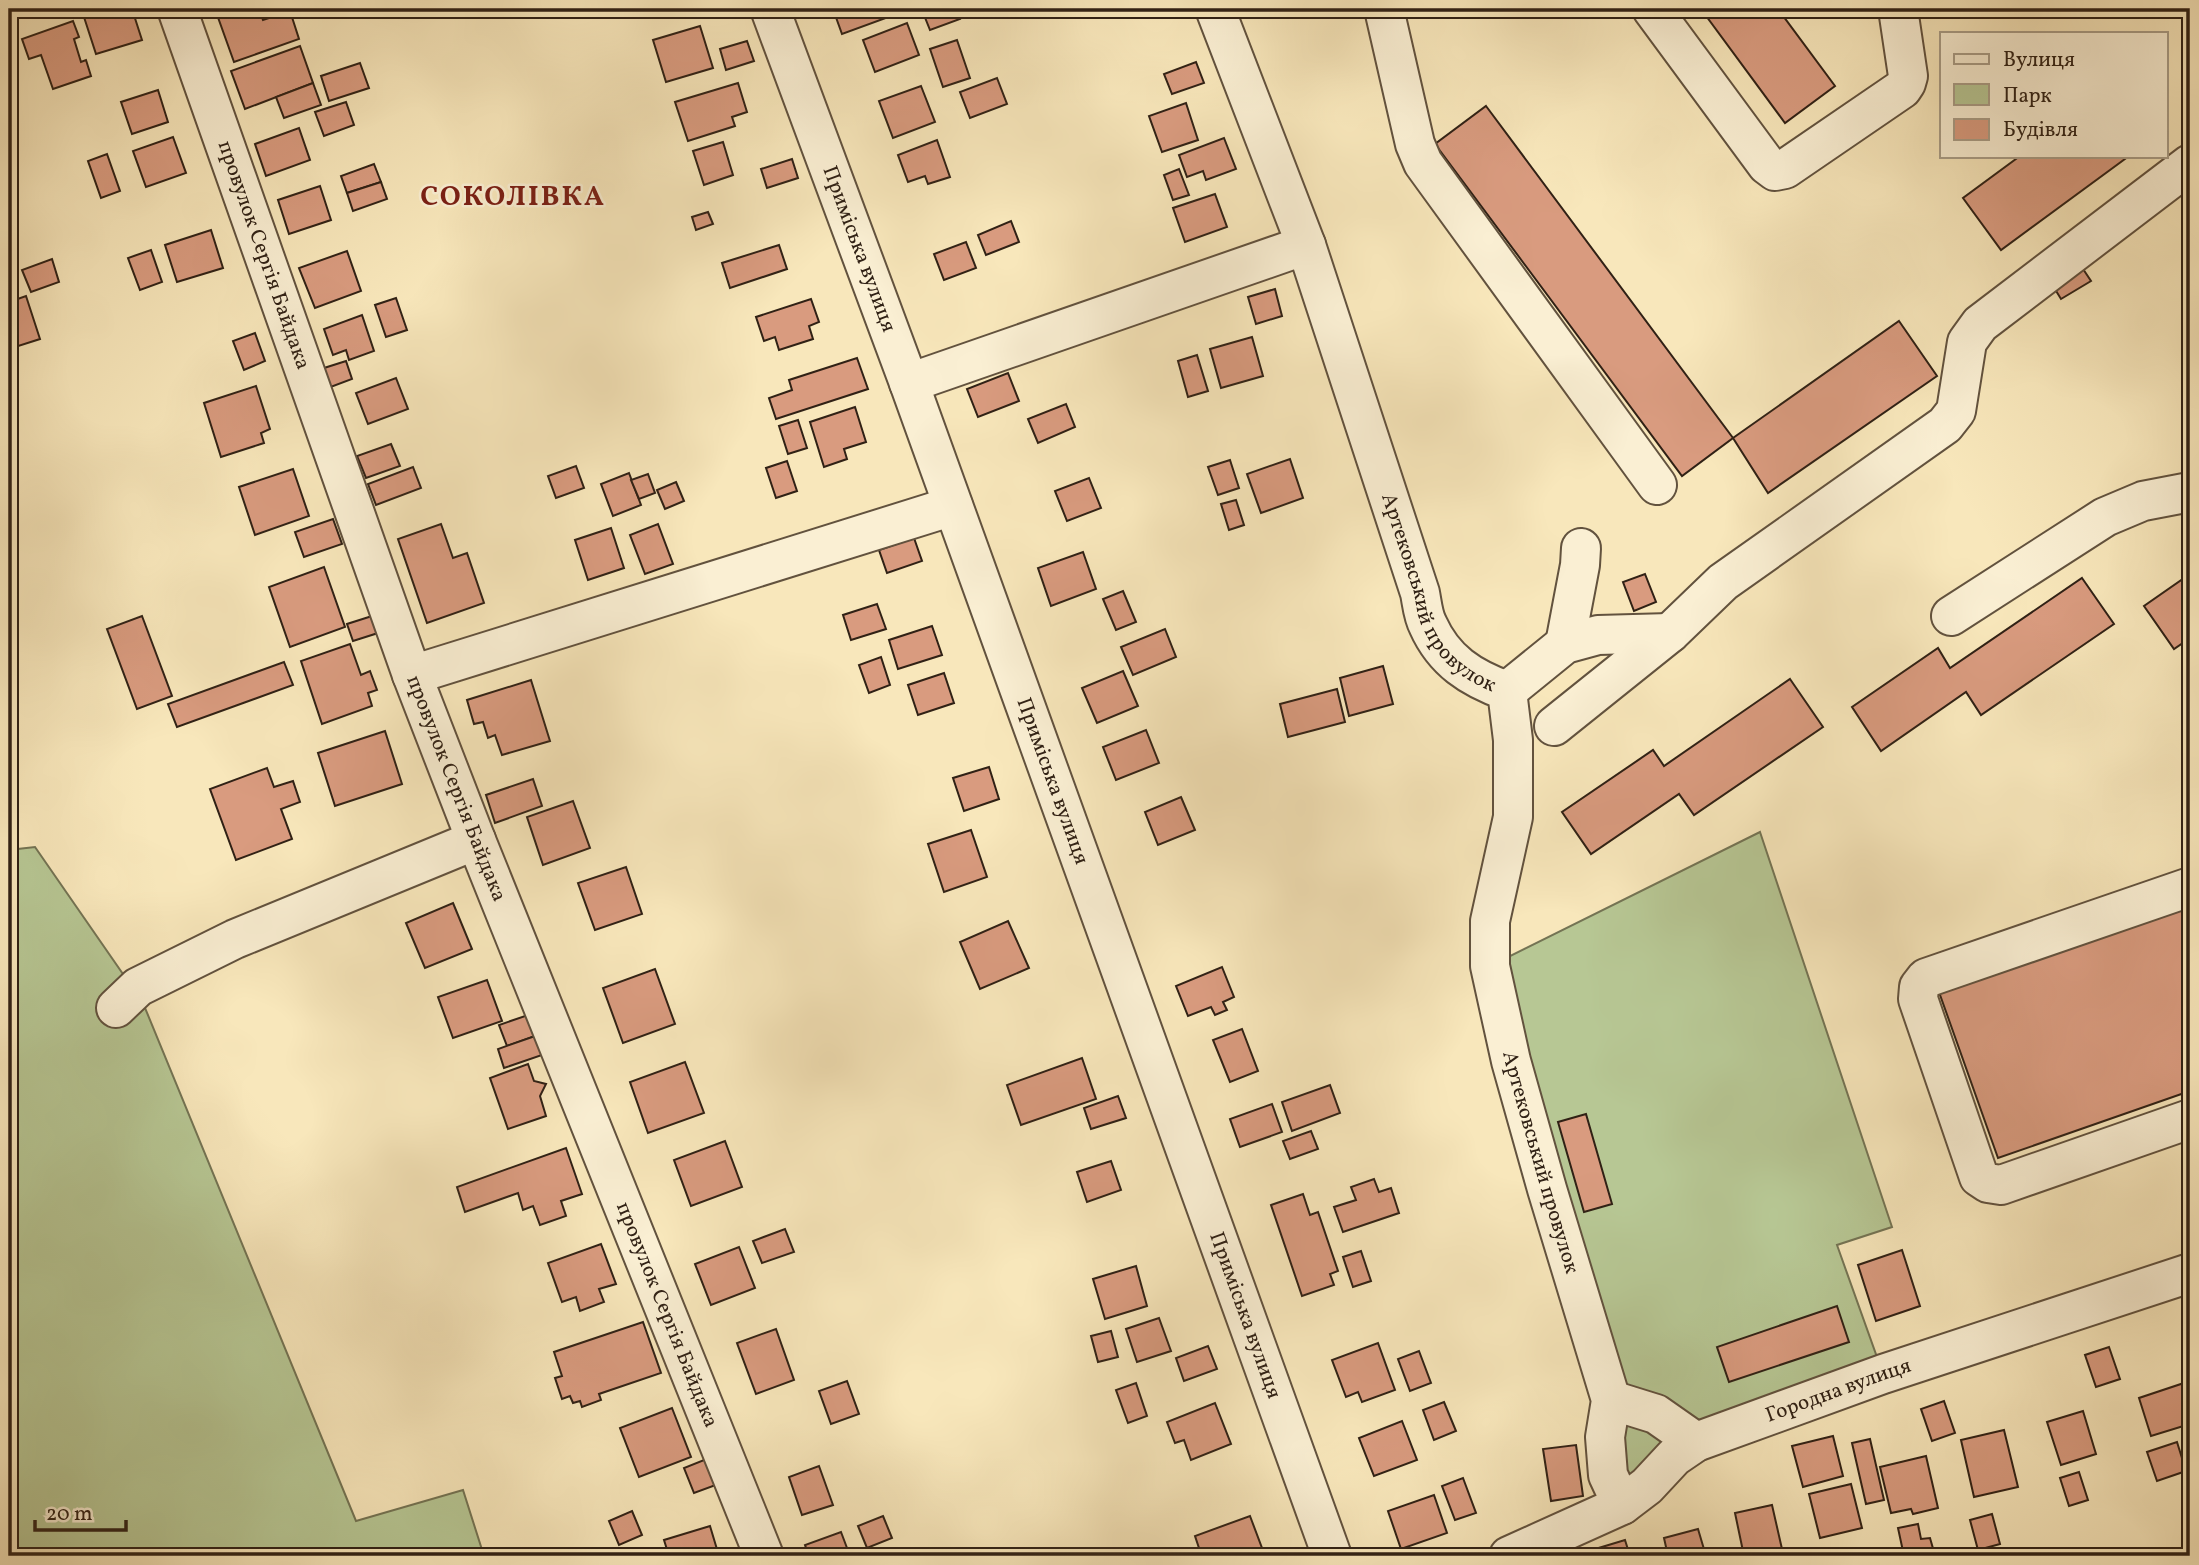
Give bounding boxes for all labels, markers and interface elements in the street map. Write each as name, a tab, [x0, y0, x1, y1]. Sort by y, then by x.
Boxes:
legend	[1940, 32, 2168, 158]
text: Вулиця	[2003, 46, 2075, 75]
text: Парк	[2003, 82, 2052, 111]
text: Будівля	[2003, 116, 2078, 145]
street label: провулок Сергія Байдака	[210, 137, 318, 373]
street label: Приміська вулиця	[815, 162, 903, 336]
district label: СОКОЛІВКА	[420, 178, 606, 217]
street label: Артековський провулок	[1374, 489, 1501, 699]
street label: провулок Сергія Байдака	[399, 671, 514, 906]
street label: Приміська вулиця	[1009, 694, 1096, 868]
street label: Артековський провулок	[1495, 1048, 1586, 1277]
street label: провулок Сергія Байдака	[609, 1198, 725, 1432]
street label: Приміська вулиця	[1202, 1228, 1289, 1403]
street label: Городна вулиця	[1761, 1351, 1915, 1430]
scale bar	[35, 1488, 126, 1532]
text: 20 m	[46, 1500, 92, 1529]

